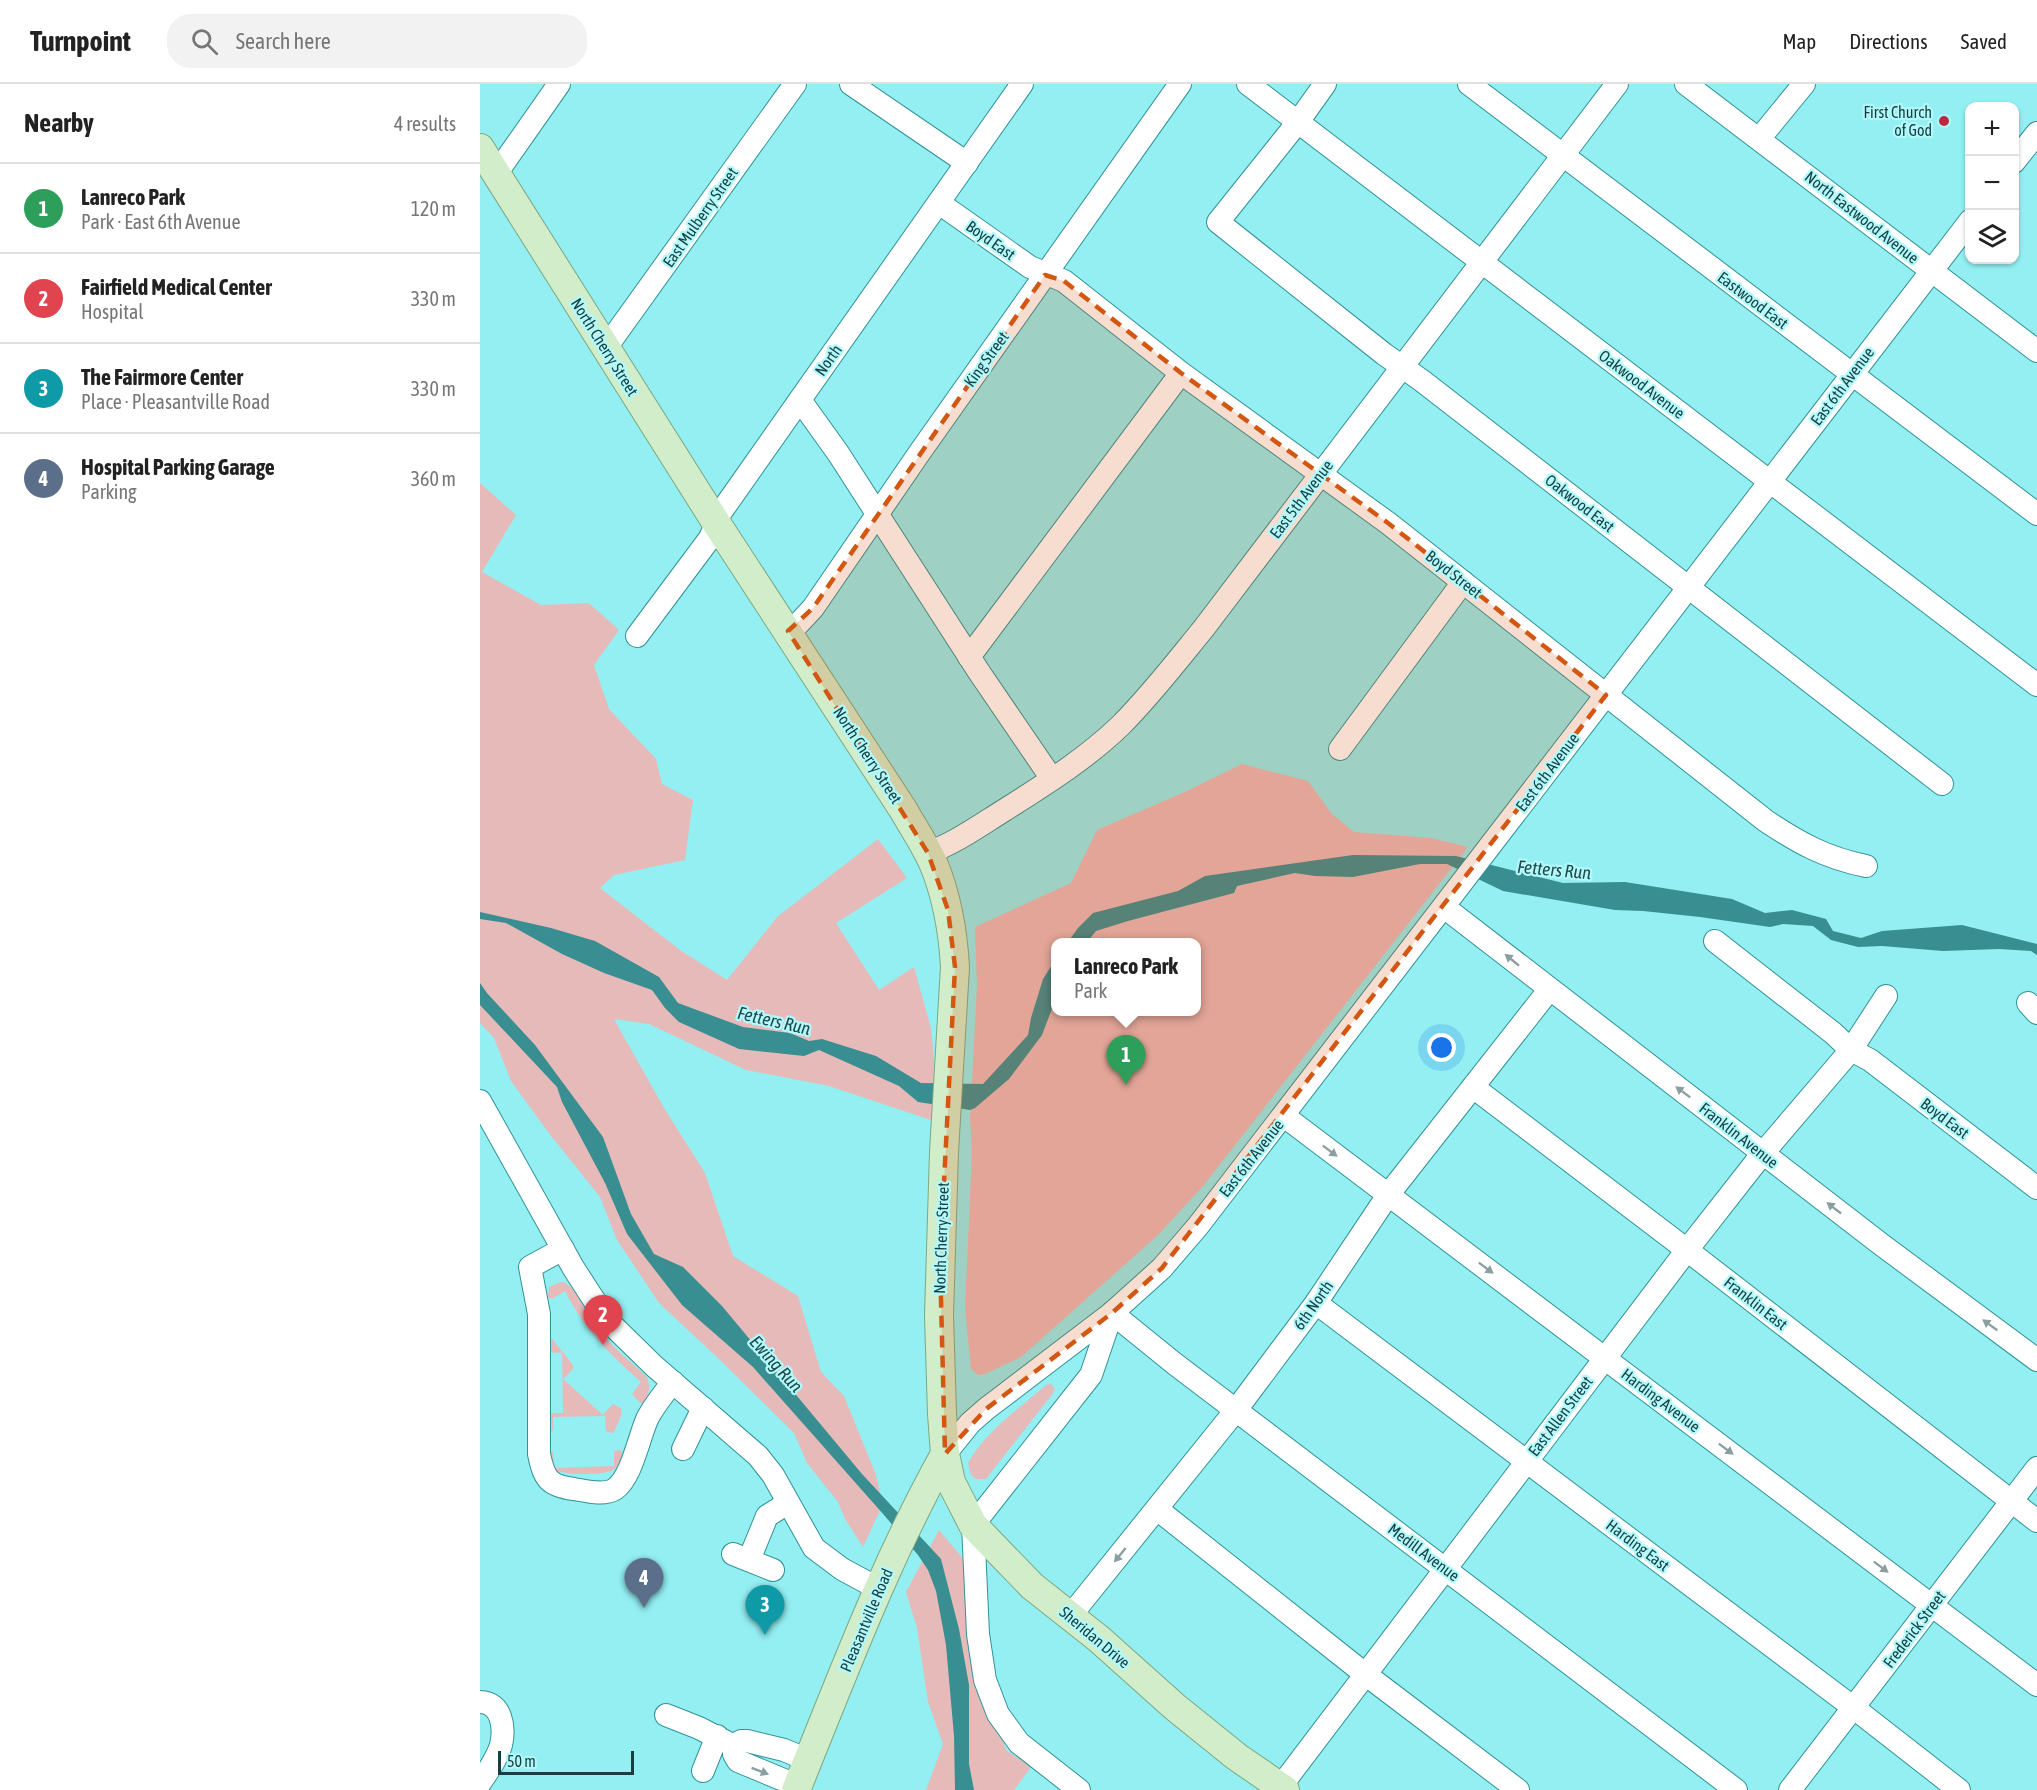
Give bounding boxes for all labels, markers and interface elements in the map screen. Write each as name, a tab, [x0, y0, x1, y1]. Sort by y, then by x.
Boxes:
search box	[167, 14, 587, 68]
text: Turnpoint	[30, 25, 131, 57]
icon: search	[188, 25, 221, 58]
text: Search here	[236, 28, 331, 54]
text: Map	[1782, 29, 1816, 53]
text: Directions	[1849, 29, 1928, 53]
text: Saved	[1961, 29, 2007, 53]
map controls	[1965, 102, 2019, 264]
button: +	[1965, 102, 2019, 156]
place label: First Church of God	[1864, 103, 1932, 139]
text: Nearby	[24, 108, 94, 138]
text: 4 results	[394, 112, 456, 135]
marker: First Church of God	[1937, 114, 1951, 128]
button: −	[1965, 156, 2019, 210]
street label: East Mulberry Street	[659, 163, 742, 271]
street label: North Eastwood Avenue	[1802, 167, 1922, 267]
text: Lanreco Park	[81, 184, 185, 210]
text: 1	[39, 197, 48, 220]
text: 120 m	[411, 197, 456, 220]
text: Park · East 6th Avenue	[81, 210, 241, 233]
button: layers	[1965, 210, 2019, 264]
street label: Boyd East	[962, 217, 1019, 264]
street label: Eastwood East	[1714, 268, 1792, 332]
text: Fairfield Medical Center	[81, 274, 272, 300]
text: 2	[39, 287, 48, 310]
text: 330 m	[411, 287, 456, 310]
street label: North Cherry Street	[567, 295, 642, 400]
text: Hospital	[81, 300, 144, 323]
street label: King Street	[960, 328, 1013, 391]
street label: North	[811, 341, 845, 379]
street label: East 6th Avenue	[1807, 343, 1877, 429]
street label: Oakwood Avenue	[1596, 346, 1688, 422]
text: The Fairmore Center	[81, 364, 243, 390]
text: 3	[39, 377, 48, 400]
text: 330 m	[411, 377, 456, 400]
text: Place · Pleasantville Road	[81, 390, 270, 413]
text: Hospital Parking Garage	[81, 454, 275, 480]
street label: East 5th Avenue	[1266, 456, 1336, 542]
text: 4	[39, 467, 48, 490]
text: 360 m	[411, 467, 456, 490]
street label: Oakwood East	[1542, 470, 1618, 536]
text: Parking	[81, 480, 137, 503]
street label: Boyd Street	[1422, 547, 1486, 603]
street label: North Cherry Street	[829, 703, 906, 808]
street label: East 6th Avenue	[1512, 729, 1582, 815]
water label: Fetters Run	[1516, 856, 1592, 883]
popup	[1051, 938, 1201, 1016]
text: Lanreco Park	[1074, 953, 1178, 979]
one-way arrow	[1505, 955, 1520, 967]
text: Park	[1074, 979, 1107, 1002]
water label: Fetters Run	[736, 1002, 813, 1039]
your location	[1427, 1033, 1456, 1062]
pin: 1	[1106, 1036, 1146, 1085]
one-way arrow	[1676, 1087, 1691, 1099]
street label: Boyd East	[1917, 1094, 1973, 1143]
street label: Franklin Avenue	[1696, 1099, 1782, 1171]
street label: East 6th Avenue	[1215, 1116, 1287, 1200]
one-way arrow	[1322, 1145, 1338, 1157]
street label: North Cherry Street	[930, 1182, 953, 1294]
one-way arrow	[1826, 1202, 1842, 1215]
one-way arrow	[1479, 1262, 1494, 1274]
street label: Franklin East	[1721, 1273, 1791, 1333]
street label: 6th North	[1290, 1277, 1336, 1333]
pin: 2	[584, 1296, 622, 1345]
one-way arrow	[1982, 1320, 1997, 1332]
water label: Ewing Run	[746, 1331, 807, 1396]
street label: Harding Avenue	[1618, 1365, 1704, 1436]
street label: East Allen Street	[1524, 1372, 1596, 1459]
one-way arrow	[1718, 1442, 1733, 1454]
street label: Harding East	[1602, 1516, 1673, 1576]
street label: Medill Avenue	[1385, 1519, 1463, 1585]
one-way arrow	[1114, 1547, 1127, 1563]
pin: 4	[624, 1558, 664, 1608]
one-way arrow	[1874, 1560, 1889, 1572]
street label: Pleasantville Road	[836, 1566, 896, 1674]
pin: 3	[746, 1586, 784, 1635]
street label: Frederick Street	[1879, 1587, 1949, 1671]
street label: Sheridan Drive	[1056, 1602, 1134, 1672]
scale bar	[498, 1748, 634, 1776]
text: 50 m	[507, 1752, 536, 1770]
one-way arrow	[751, 1766, 769, 1776]

